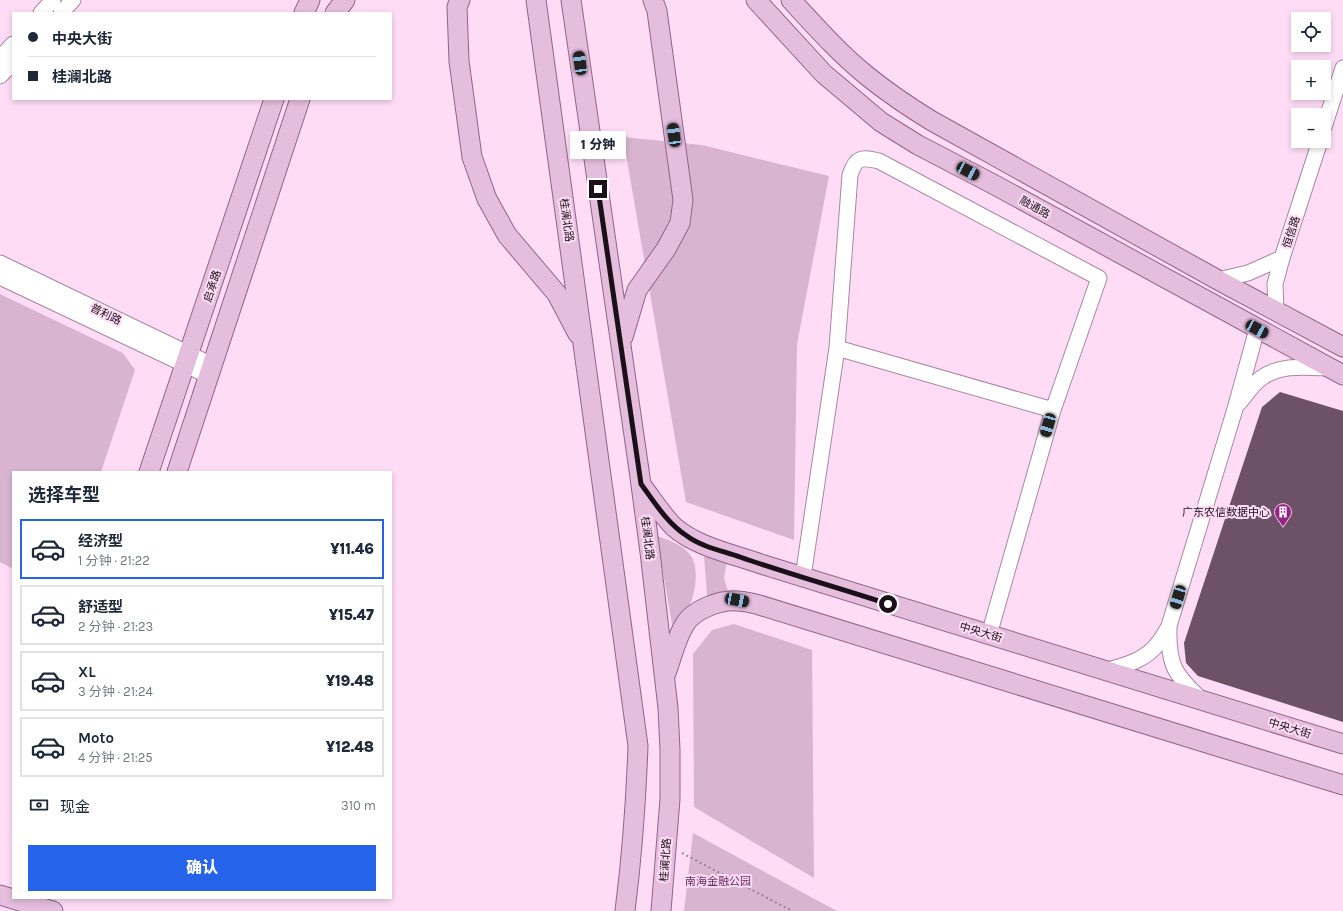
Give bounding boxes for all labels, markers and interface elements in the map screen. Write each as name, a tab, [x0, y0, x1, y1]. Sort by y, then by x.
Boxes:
map controls	[1291, 12, 1331, 148]
button: locate	[1291, 12, 1331, 52]
text: 中央大街	[52, 30, 112, 48]
car	[572, 50, 588, 76]
button: +	[1291, 60, 1331, 100]
text: 桂澜北路	[52, 68, 112, 86]
button: −	[1291, 108, 1331, 148]
car	[666, 122, 682, 148]
callout: 1 分钟	[570, 131, 626, 159]
text: 1 分钟	[581, 137, 615, 152]
car	[955, 160, 981, 182]
route end	[589, 180, 607, 198]
street label: 融通路	[1017, 194, 1052, 221]
street label: 桂澜北路	[557, 197, 576, 243]
street label: 恒信路	[1280, 214, 1303, 250]
street label: 启承路	[201, 268, 224, 304]
street label: 普利路	[88, 301, 123, 328]
car	[1244, 318, 1270, 340]
car	[1039, 412, 1057, 438]
text: 选择车型	[28, 484, 100, 506]
building icon: 广东农信数据中心	[1273, 502, 1293, 527]
place label: 广东农信数据中心	[1182, 506, 1270, 519]
street label: 桂澜北路	[638, 515, 657, 561]
icon: car	[30, 531, 66, 567]
text: 经济型	[78, 532, 123, 550]
text: ¥11.46	[330, 540, 374, 558]
text: 1 分钟 · 21:22	[78, 553, 150, 568]
car	[1169, 584, 1187, 610]
car	[724, 592, 750, 608]
route start	[879, 595, 897, 613]
icon: car	[30, 597, 66, 633]
text: 舒适型	[78, 598, 123, 616]
text: ¥15.47	[329, 606, 374, 624]
text: 2 分钟 · 21:23	[78, 619, 153, 634]
street label: 中央大街	[958, 620, 1004, 645]
icon: car	[30, 663, 66, 699]
text: XL	[78, 663, 96, 681]
text: ¥19.48	[326, 672, 374, 690]
text: 3 分钟 · 21:24	[78, 684, 153, 699]
street label: 中央大街	[1267, 716, 1313, 741]
icon: car	[30, 729, 66, 765]
text: Moto	[78, 729, 114, 747]
text: ¥12.48	[326, 738, 374, 756]
text: 4 分钟 · 21:25	[78, 750, 153, 765]
icon: cash	[28, 794, 50, 816]
text: 现金	[60, 798, 90, 816]
text: 310 m	[341, 798, 376, 813]
street label: 桂澜北路	[657, 838, 674, 882]
button: 确认	[28, 845, 376, 891]
park label: 南海金融公园	[685, 875, 751, 888]

